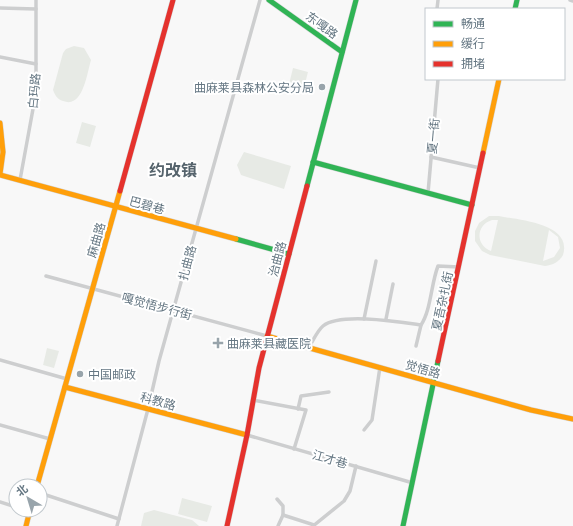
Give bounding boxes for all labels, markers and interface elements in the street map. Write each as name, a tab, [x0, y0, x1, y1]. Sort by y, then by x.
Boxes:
street label: 东嘎路	[303, 8, 341, 42]
legend	[425, 8, 565, 80]
text: 畅通	[461, 16, 485, 31]
text: 缓行	[461, 36, 485, 51]
text: 拥堵	[461, 56, 485, 71]
street label: 白玛路	[25, 72, 43, 110]
place label: 曲麻莱县森林公安分局	[194, 80, 314, 95]
marker: 曲麻莱县森林公安分局	[317, 82, 327, 92]
street label: 夏一街	[424, 117, 442, 155]
district label: 约改镇	[149, 160, 197, 180]
street label: 巴碧巷	[128, 193, 166, 217]
street label: 麻曲路	[84, 221, 108, 259]
street label: 治曲路	[265, 240, 289, 278]
street label: 扎曲路	[175, 244, 199, 282]
street label: 夏吾杂扎街	[428, 270, 456, 332]
street label: 嘎觉悟步行街	[120, 289, 194, 323]
place label: 曲麻莱县藏医院	[227, 336, 311, 351]
marker: 曲麻莱县藏医院	[212, 337, 224, 349]
street label: 觉悟路	[404, 357, 442, 381]
place label: 中国邮政	[88, 367, 136, 382]
marker: 中国邮政	[75, 369, 85, 379]
street label: 科教路	[139, 389, 177, 413]
street label: 江才巷	[311, 447, 349, 471]
north arrow	[8, 478, 48, 518]
text: 北	[13, 481, 30, 499]

